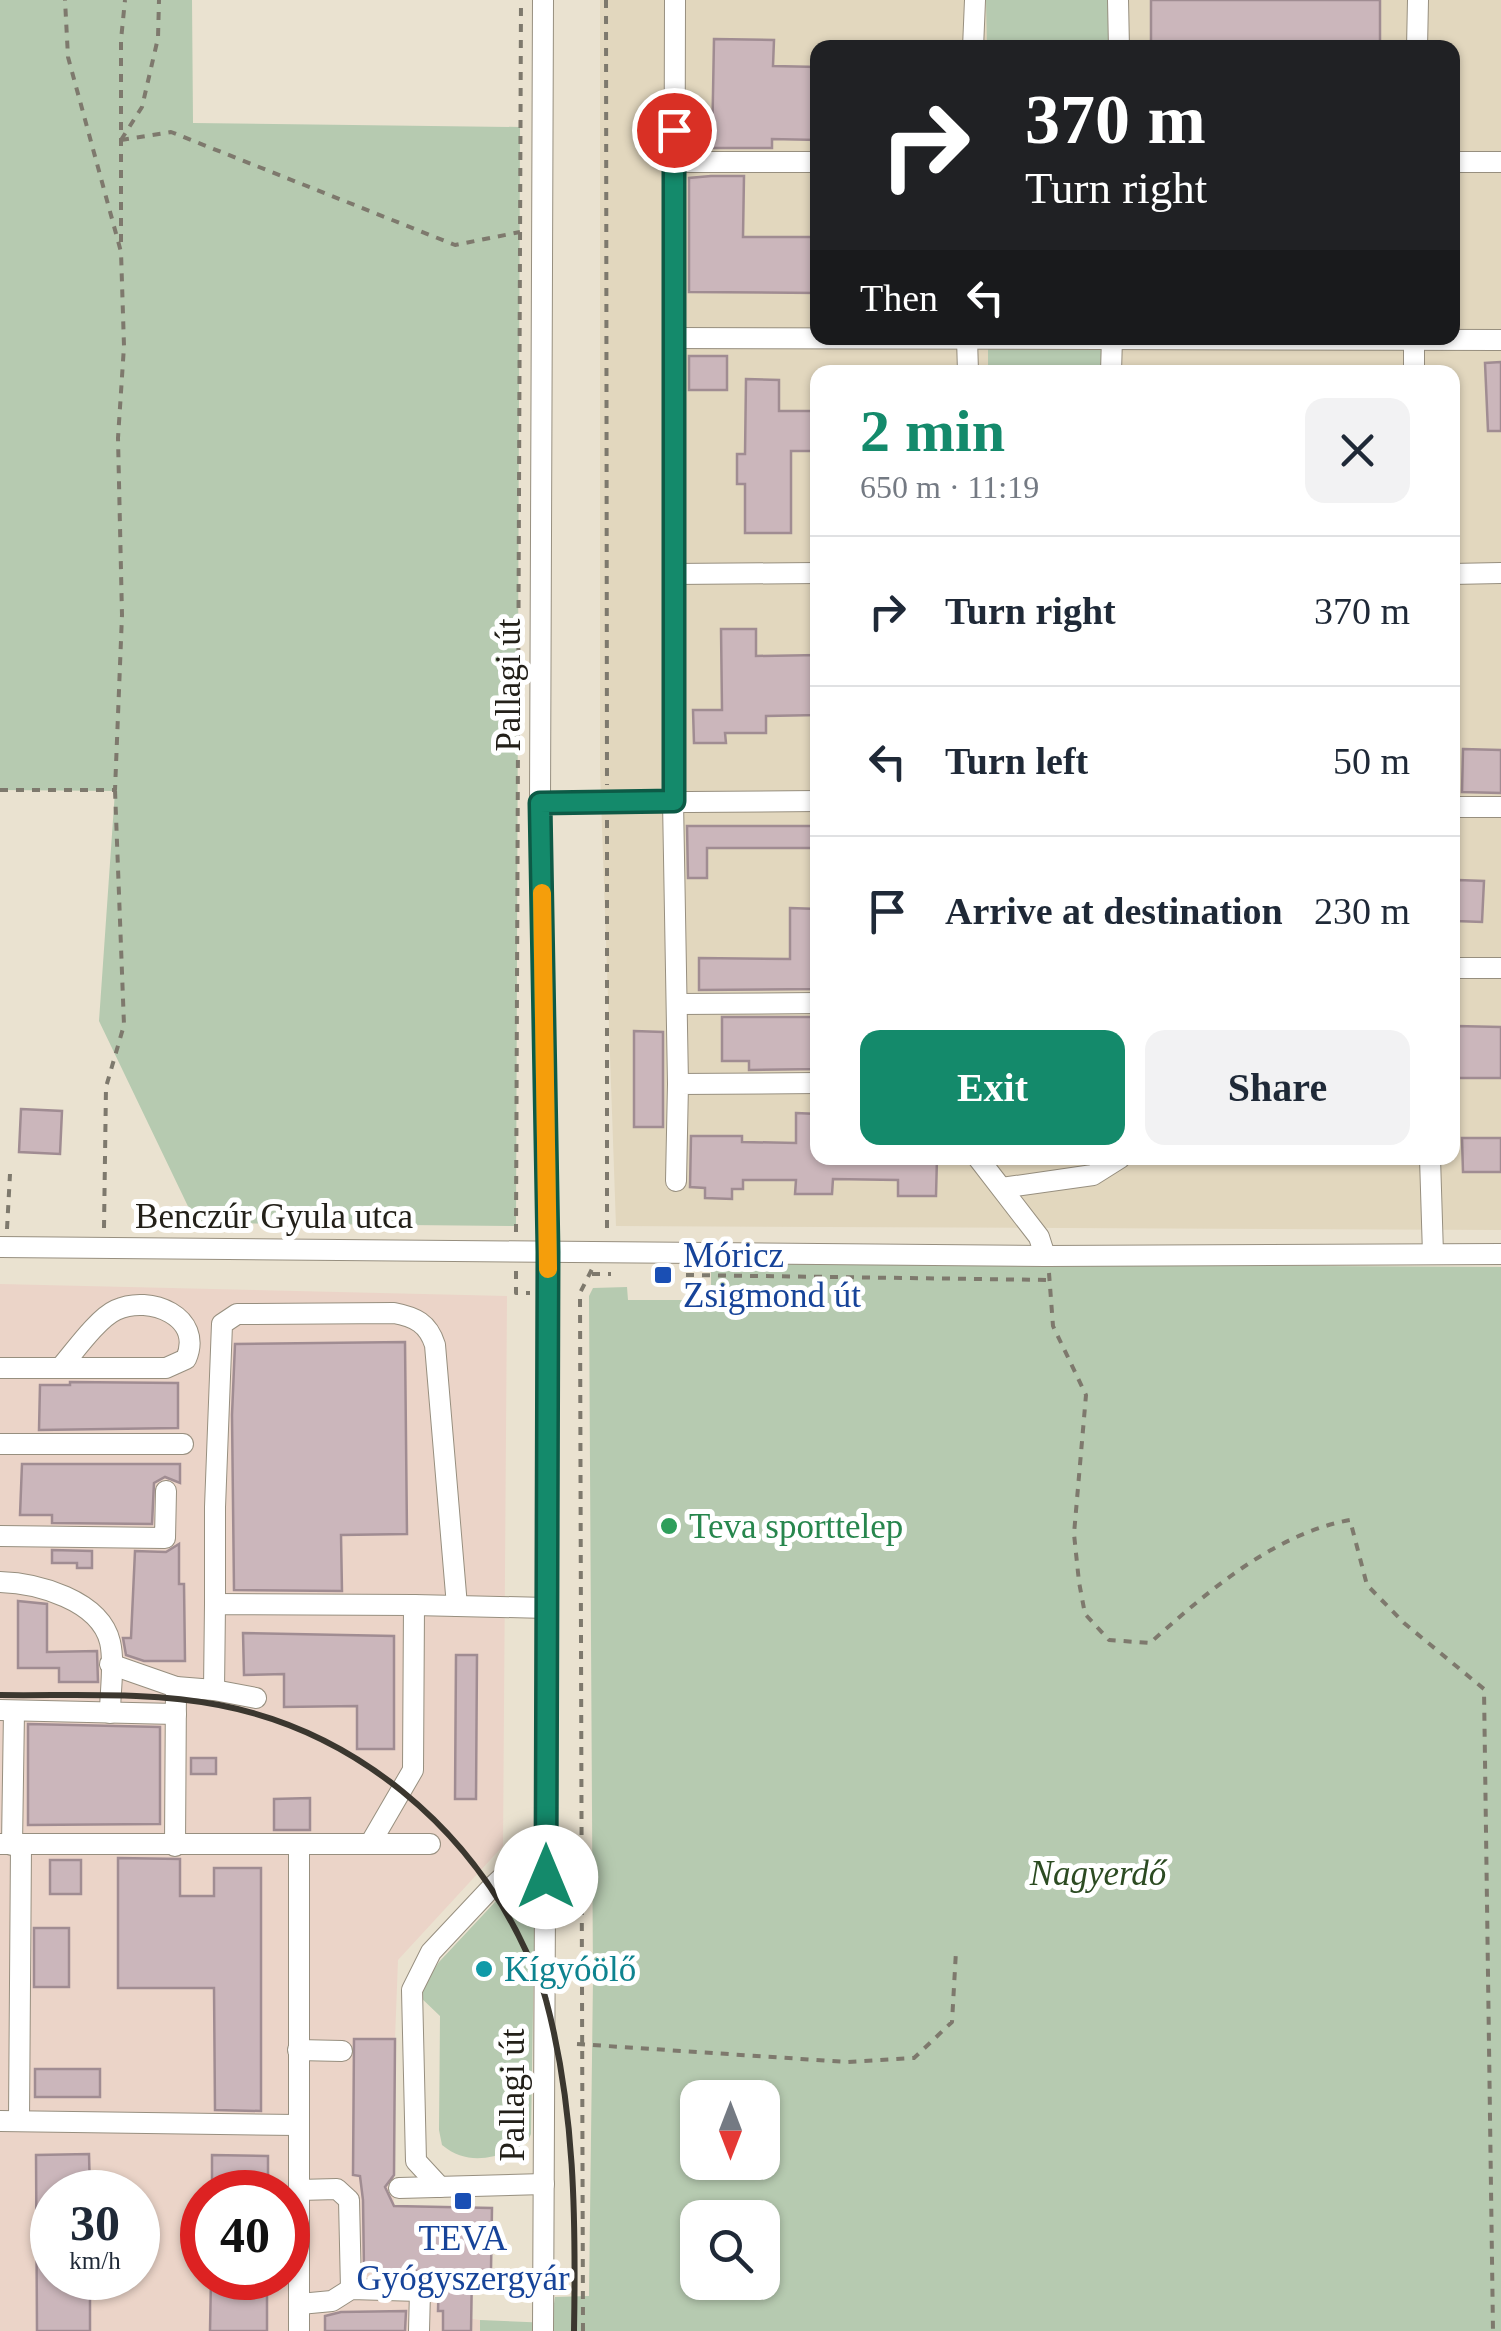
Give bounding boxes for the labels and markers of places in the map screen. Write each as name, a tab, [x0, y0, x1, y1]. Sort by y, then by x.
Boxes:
pin	[632, 88, 717, 173]
place label: Móricz Zsigmond út	[683, 1236, 861, 1315]
marker: Móricz Zsigmond út	[652, 1264, 674, 1286]
place label: Teva sporttelep	[689, 1507, 903, 1546]
marker: Teva sporttelep	[658, 1515, 680, 1537]
place label: Kígyóölő	[504, 1950, 636, 1989]
marker: Kígyóölő	[473, 1958, 495, 1980]
marker: TEVA Gyógyszergyár	[452, 2190, 474, 2212]
place label: TEVA Gyógyszergyár	[356, 2219, 570, 2298]

